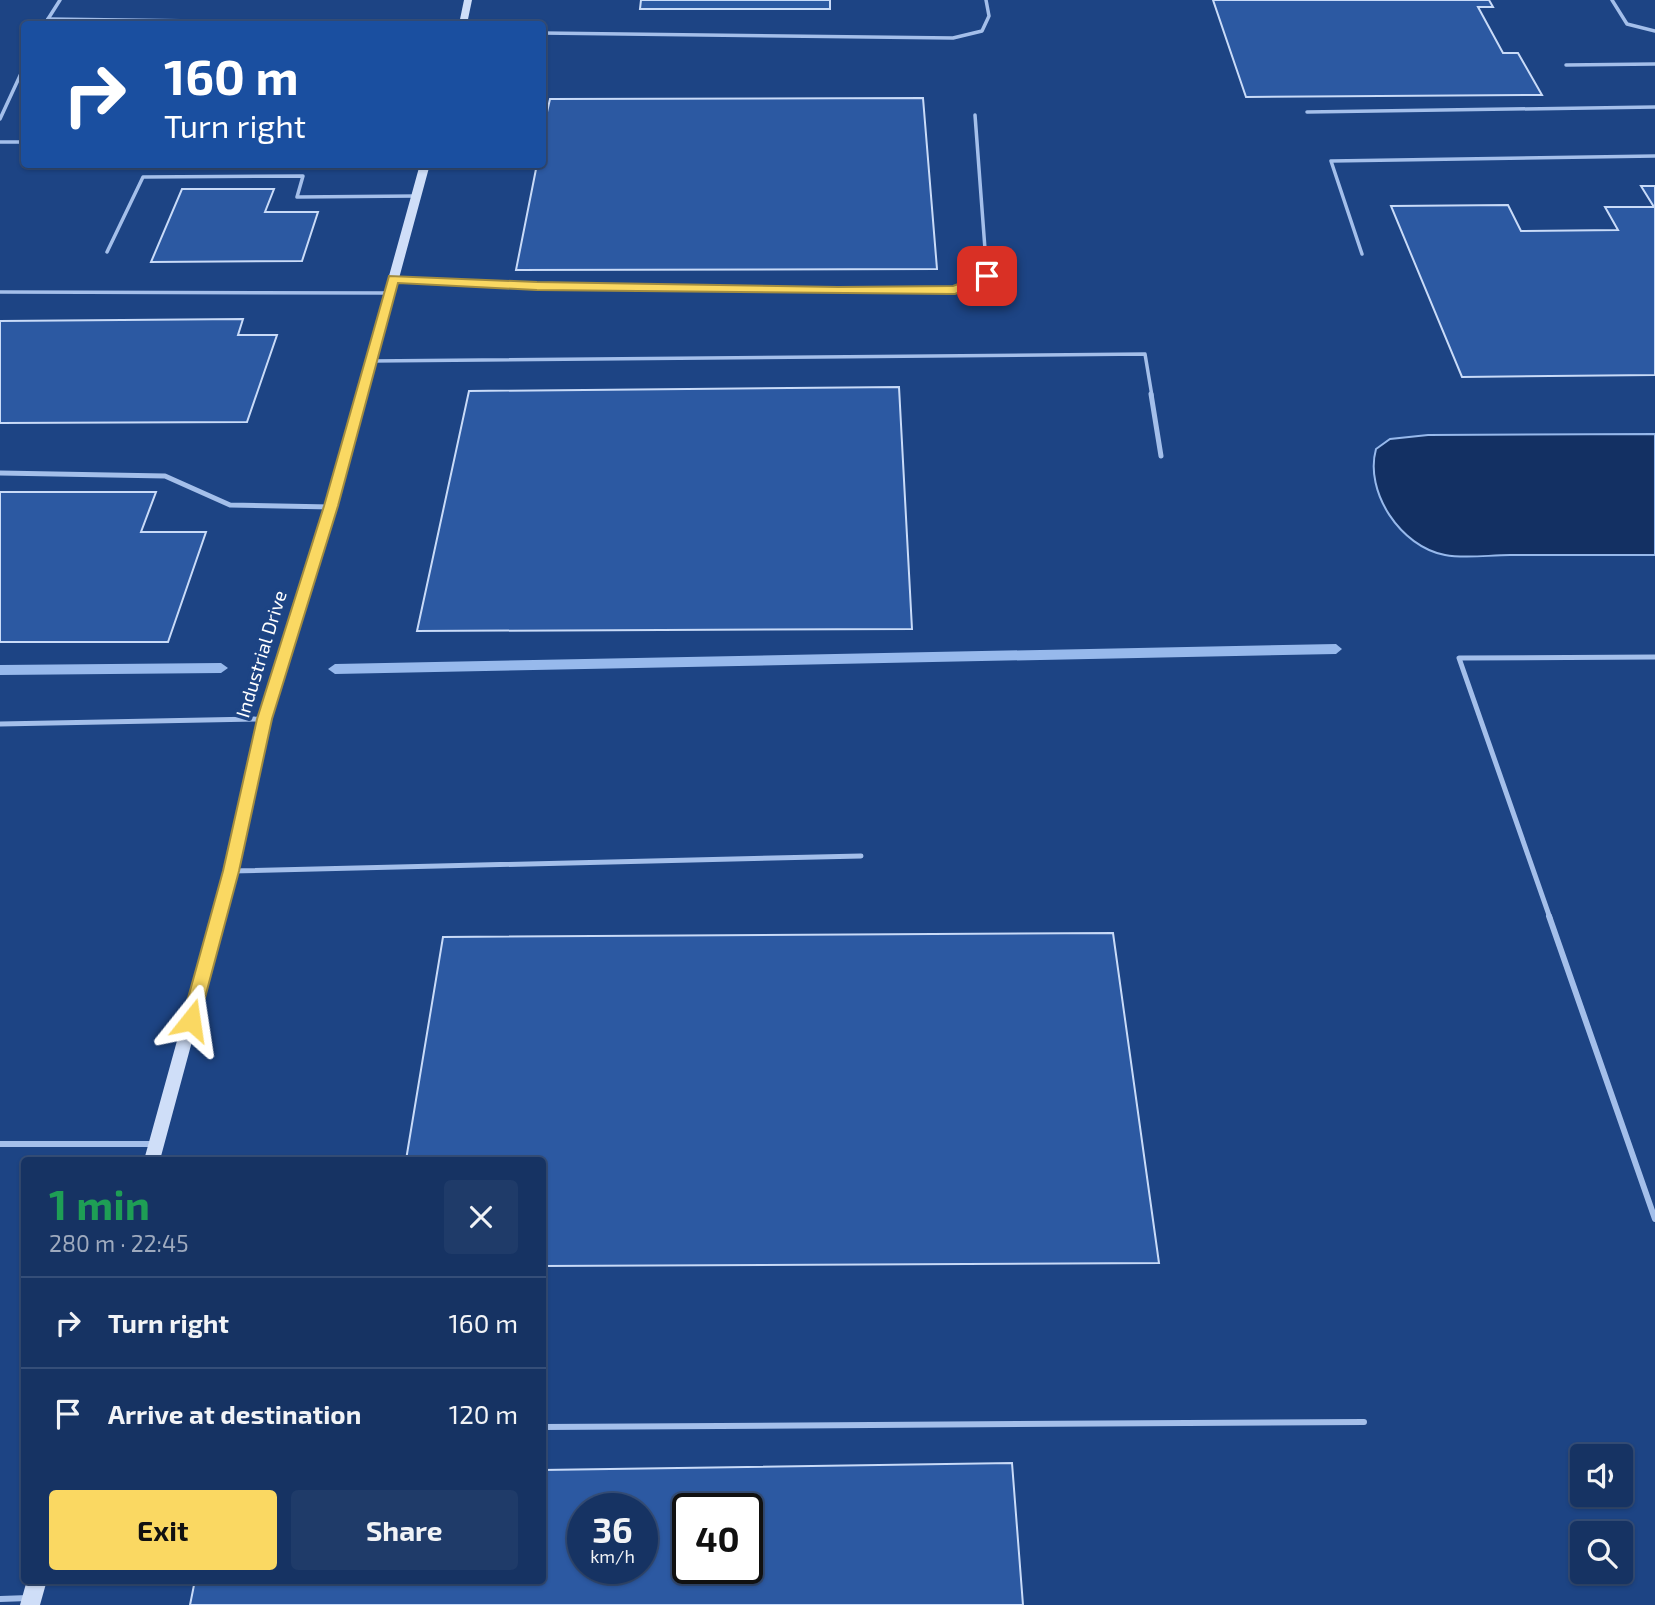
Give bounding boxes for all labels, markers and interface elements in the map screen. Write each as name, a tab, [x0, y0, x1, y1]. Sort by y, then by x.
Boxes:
text: 160 m	[164, 46, 299, 105]
icon: right	[49, 49, 140, 140]
text: Turn right	[164, 106, 306, 144]
pin	[957, 246, 1017, 306]
icon: arrive	[968, 257, 1006, 295]
street label: Industrial Drive	[230, 587, 291, 720]
position arrow	[154, 983, 228, 1057]
text: 1 min	[49, 1178, 150, 1228]
button: close	[444, 1180, 518, 1254]
text: 280 m · 22:45	[49, 1229, 188, 1257]
icon: right	[49, 1304, 87, 1342]
text: Turn right	[108, 1307, 229, 1338]
text: 160 m	[449, 1307, 518, 1338]
icon: arrive	[49, 1395, 87, 1433]
text: Arrive at destination	[108, 1398, 361, 1429]
text: 120 m	[449, 1398, 518, 1429]
map controls	[1570, 1444, 1633, 1584]
button: sound	[1570, 1444, 1633, 1507]
button: Exit	[49, 1490, 277, 1570]
button: Share	[291, 1490, 518, 1570]
speed limit sign: 40	[672, 1493, 763, 1584]
text: 36	[592, 1508, 633, 1550]
button: search	[1570, 1521, 1633, 1584]
text: km/h	[590, 1545, 635, 1567]

